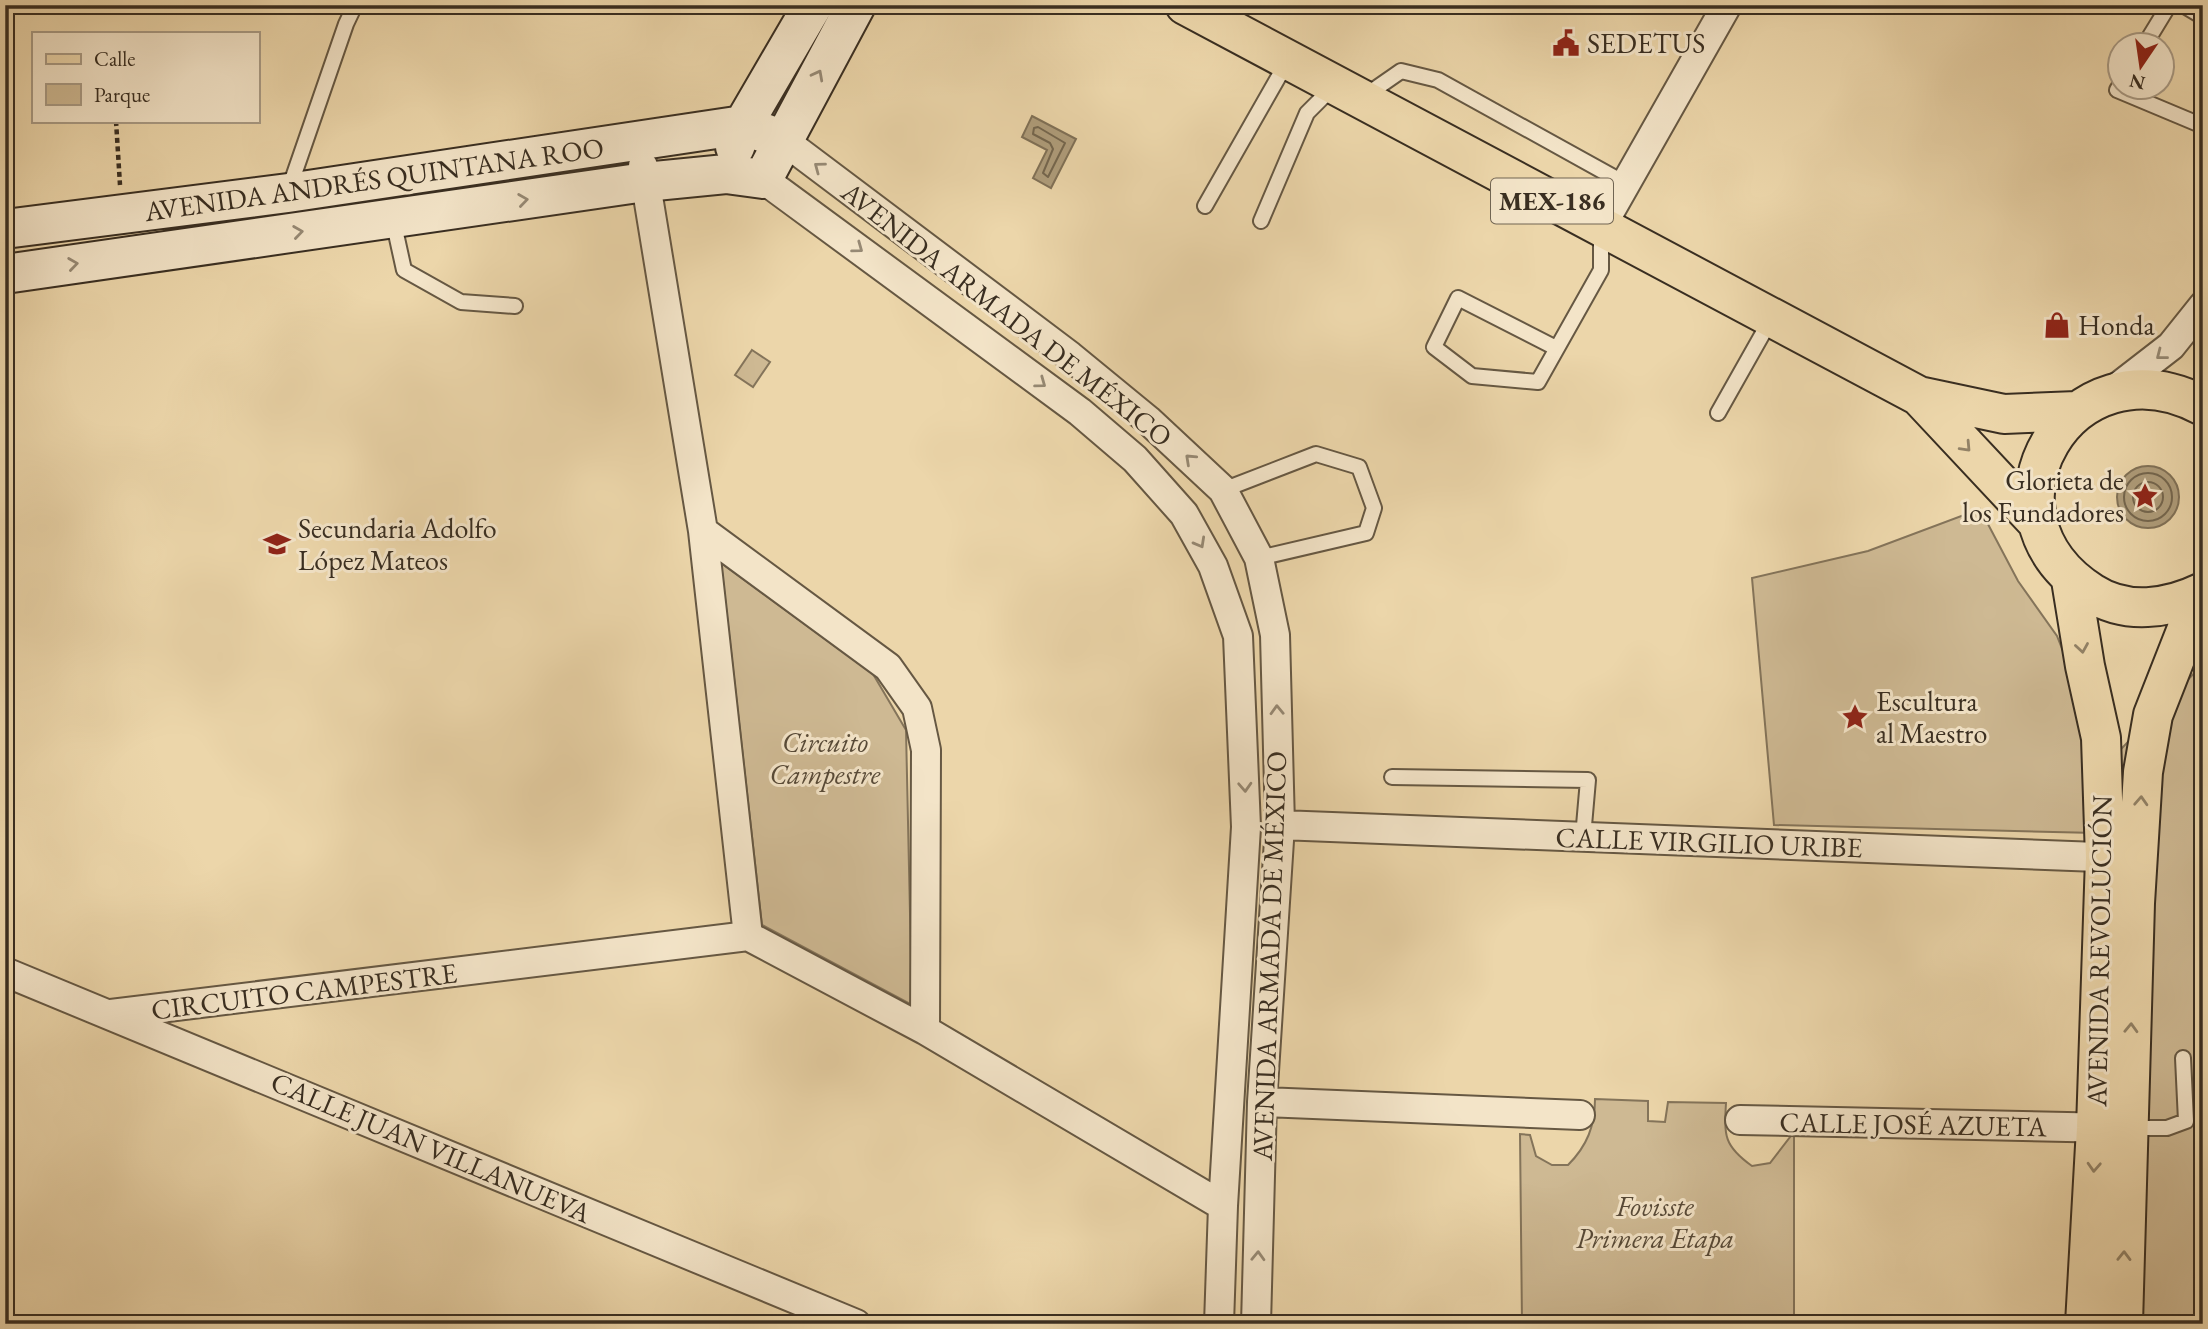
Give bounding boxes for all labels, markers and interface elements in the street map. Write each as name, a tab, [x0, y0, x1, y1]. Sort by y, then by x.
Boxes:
place label: SEDETUS	[1587, 25, 1705, 61]
public building icon: SEDETUS	[1551, 28, 1581, 58]
legend	[32, 32, 259, 122]
north arrow	[2106, 32, 2176, 102]
text: Calle	[94, 45, 136, 72]
text: N	[2126, 68, 2148, 96]
one-way arrow	[810, 70, 824, 83]
text: Parque	[94, 81, 150, 108]
street label: AVENIDA ANDRÉS QUINTANA ROO	[141, 129, 606, 229]
one-way arrow	[814, 162, 827, 175]
street label: AVENIDA ARMADA DE MÉXICO	[833, 173, 1180, 454]
road number: MEX-186	[1491, 178, 1613, 224]
one-way arrow	[517, 192, 529, 207]
one-way arrow	[292, 225, 304, 240]
one-way arrow	[850, 240, 862, 253]
one-way arrow	[67, 257, 79, 272]
place label: Honda	[2078, 307, 2155, 343]
shop icon: Honda	[2042, 310, 2072, 340]
one-way arrow	[2156, 346, 2168, 359]
one-way arrow	[1033, 375, 1046, 388]
one-way arrow	[1957, 439, 1970, 452]
one-way arrow	[1185, 454, 1198, 467]
place label: Glorieta de los Fundadores	[1962, 462, 2124, 530]
place icon: Glorieta de los Fundadores	[2130, 481, 2160, 511]
place label: Secundaria Adolfo López Mateos	[298, 510, 497, 578]
school or university icon: Secundaria Adolfo López Mateos	[262, 529, 292, 559]
one-way arrow	[1192, 535, 1205, 548]
one-way arrow	[2074, 642, 2089, 654]
place label: Escultura al Maestro	[1876, 683, 1987, 751]
place icon: Escultura al Maestro	[1840, 702, 1870, 732]
one-way arrow	[1269, 704, 1285, 715]
park label: Circuito Campestre	[770, 724, 881, 792]
street label: AVENIDA ARMADA DE MÉXICO	[1244, 750, 1294, 1163]
one-way arrow	[1237, 781, 1252, 792]
street label: AVENIDA REVOLUCIÓN	[2078, 795, 2120, 1108]
one-way arrow	[2134, 795, 2149, 806]
street label: CALLE VIRGILIO URIBE	[1555, 819, 1863, 865]
street label: CIRCUITO CAMPESTRE	[149, 954, 459, 1028]
one-way arrow	[2124, 1022, 2139, 1033]
street label: CALLE JUAN VILLANUEVA	[266, 1063, 597, 1231]
street label: CALLE JOSÉ AZUETA	[1779, 1104, 2047, 1144]
one-way arrow	[2086, 1162, 2101, 1173]
park label: Fovisste Primera Etapa	[1576, 1188, 1734, 1256]
one-way arrow	[1250, 1250, 1265, 1261]
one-way arrow	[2116, 1250, 2132, 1260]

